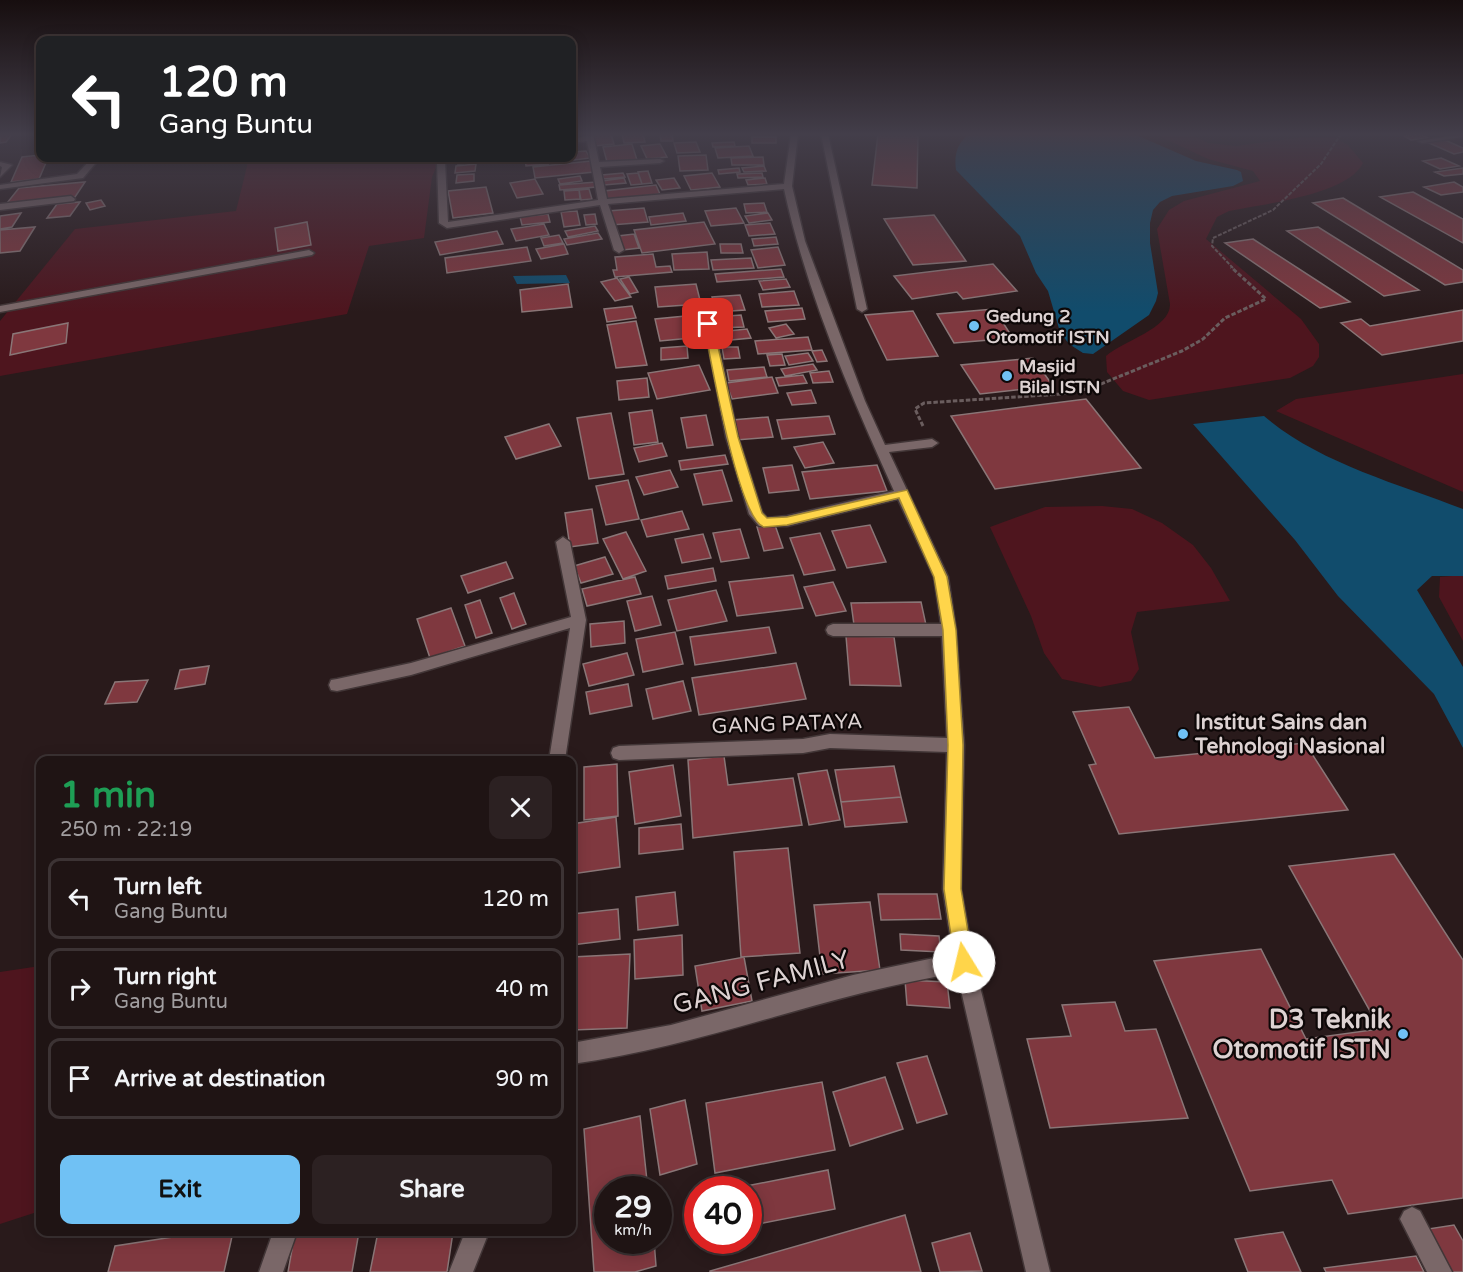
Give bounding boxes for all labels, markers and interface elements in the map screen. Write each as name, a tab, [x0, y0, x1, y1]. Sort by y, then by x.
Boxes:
text: 120 m	[159, 57, 288, 108]
icon: left	[60, 60, 138, 138]
text: Gang Buntu	[159, 108, 313, 141]
pin	[682, 298, 733, 349]
place label: Gedung 2 Otomotif ISTN	[986, 305, 1110, 348]
icon: arrive	[691, 307, 724, 340]
marker: Gedung 2 Otomotif ISTN	[967, 319, 981, 333]
place label: Masjid Bilal ISTN	[1019, 355, 1101, 398]
marker: Masjid Bilal ISTN	[1000, 369, 1014, 383]
street label: GANG PATAYA	[711, 709, 863, 739]
place label: Institut Sains dan Tehnologi Nasional	[1194, 710, 1385, 759]
marker: Institut Sains dan Tehnologi Nasional	[1176, 727, 1190, 741]
text: 1 min	[60, 774, 156, 817]
button: close	[489, 776, 552, 839]
text: 250 m · 22:19	[60, 818, 192, 842]
text: Turn left	[114, 874, 202, 900]
icon: left	[63, 882, 96, 915]
text: 120 m	[482, 886, 549, 912]
text: Gang Buntu	[114, 900, 228, 924]
position arrow	[932, 930, 996, 994]
street label: GANG FAMILY	[669, 943, 853, 1021]
text: Turn right	[114, 964, 216, 990]
icon: right	[63, 972, 96, 1005]
text: 40 m	[495, 976, 549, 1002]
text: Gang Buntu	[114, 990, 228, 1014]
place label: D3 Teknik Otomotif ISTN	[1212, 1004, 1391, 1065]
marker: D3 Teknik Otomotif ISTN	[1396, 1027, 1410, 1041]
icon: arrive	[63, 1062, 96, 1095]
text: Arrive at destination	[114, 1066, 325, 1092]
text: 90 m	[495, 1066, 549, 1092]
button: Exit	[60, 1155, 300, 1224]
button: Share	[312, 1155, 552, 1224]
speed limit sign: 40	[684, 1176, 762, 1254]
text: 29	[614, 1189, 652, 1226]
text: km/h	[614, 1221, 652, 1239]

